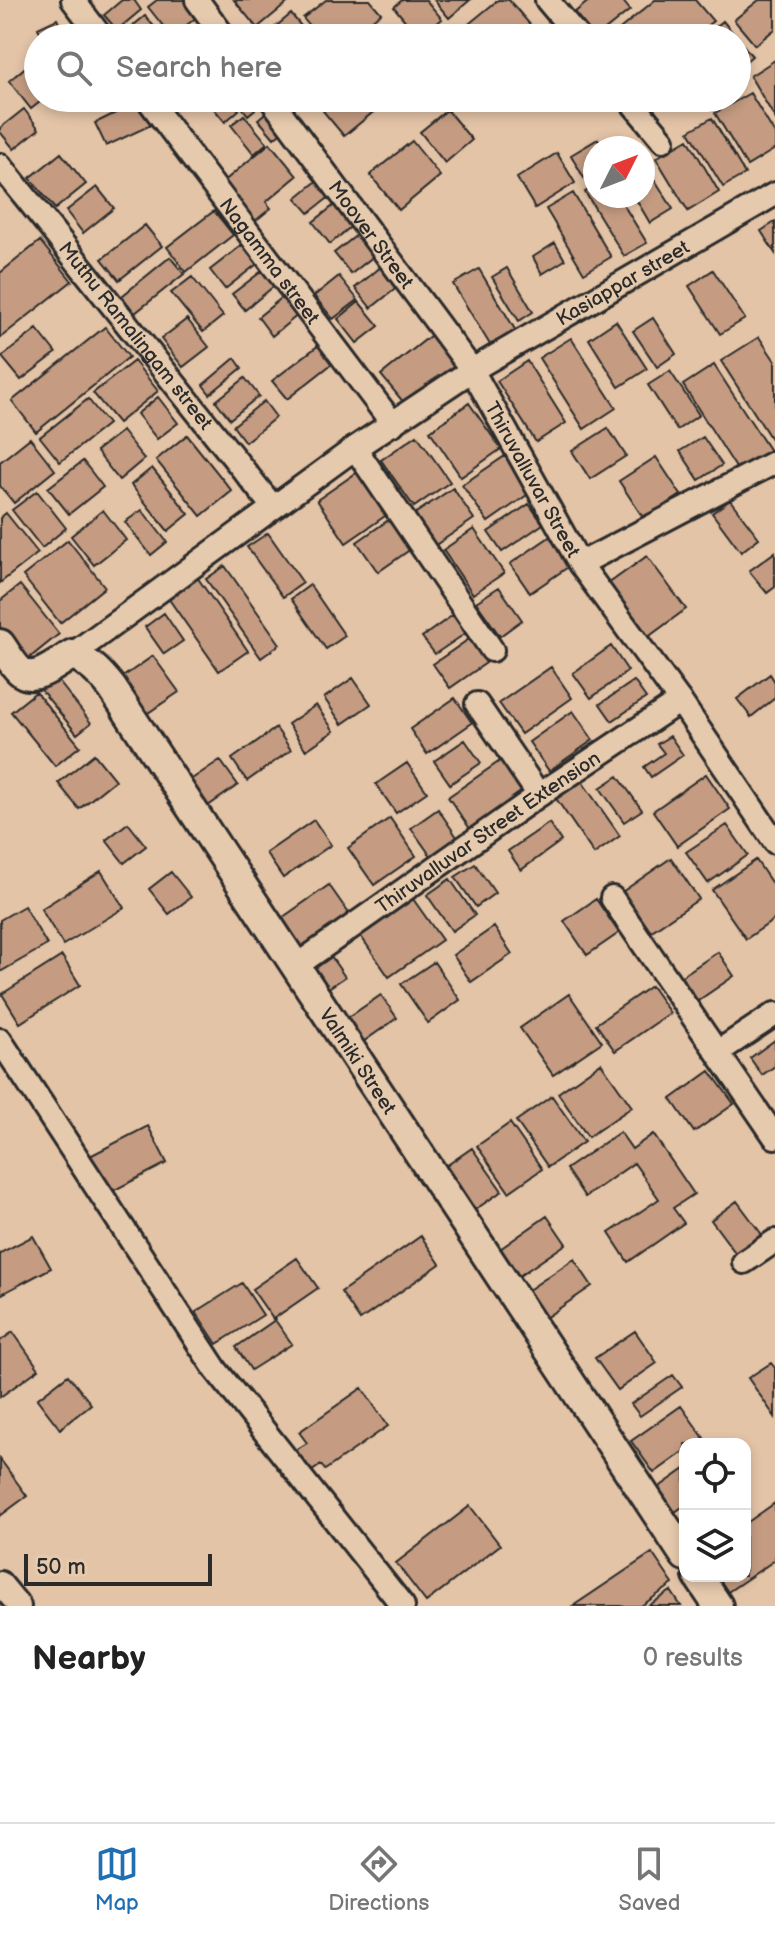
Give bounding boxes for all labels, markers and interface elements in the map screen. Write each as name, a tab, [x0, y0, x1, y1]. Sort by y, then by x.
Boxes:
search box	[24, 24, 751, 112]
icon: search	[52, 46, 96, 90]
text: Search here	[116, 50, 282, 86]
north arrow	[583, 136, 655, 208]
street label: Moover Street	[323, 176, 418, 294]
street label: Nagamma street	[214, 194, 324, 329]
street label: Kasiappar street	[552, 235, 694, 331]
street label: Muthu Ramalingam street	[53, 237, 217, 435]
street label: Thiruvalluvar Street	[479, 398, 585, 562]
street label: Thiruvalluvar Street Extension	[371, 746, 605, 919]
street label: Valmiki Street	[314, 1004, 401, 1119]
map controls	[679, 1438, 751, 1582]
button: locate	[679, 1438, 751, 1510]
button: layers	[679, 1510, 751, 1582]
scale bar	[24, 1550, 212, 1586]
text: 50 m	[36, 1554, 86, 1581]
text: Nearby	[32, 1638, 146, 1679]
text: 0 results	[643, 1643, 743, 1674]
tab: Map	[95, 1842, 139, 1917]
tab: Directions	[328, 1842, 429, 1917]
tab: Saved	[619, 1842, 680, 1917]

